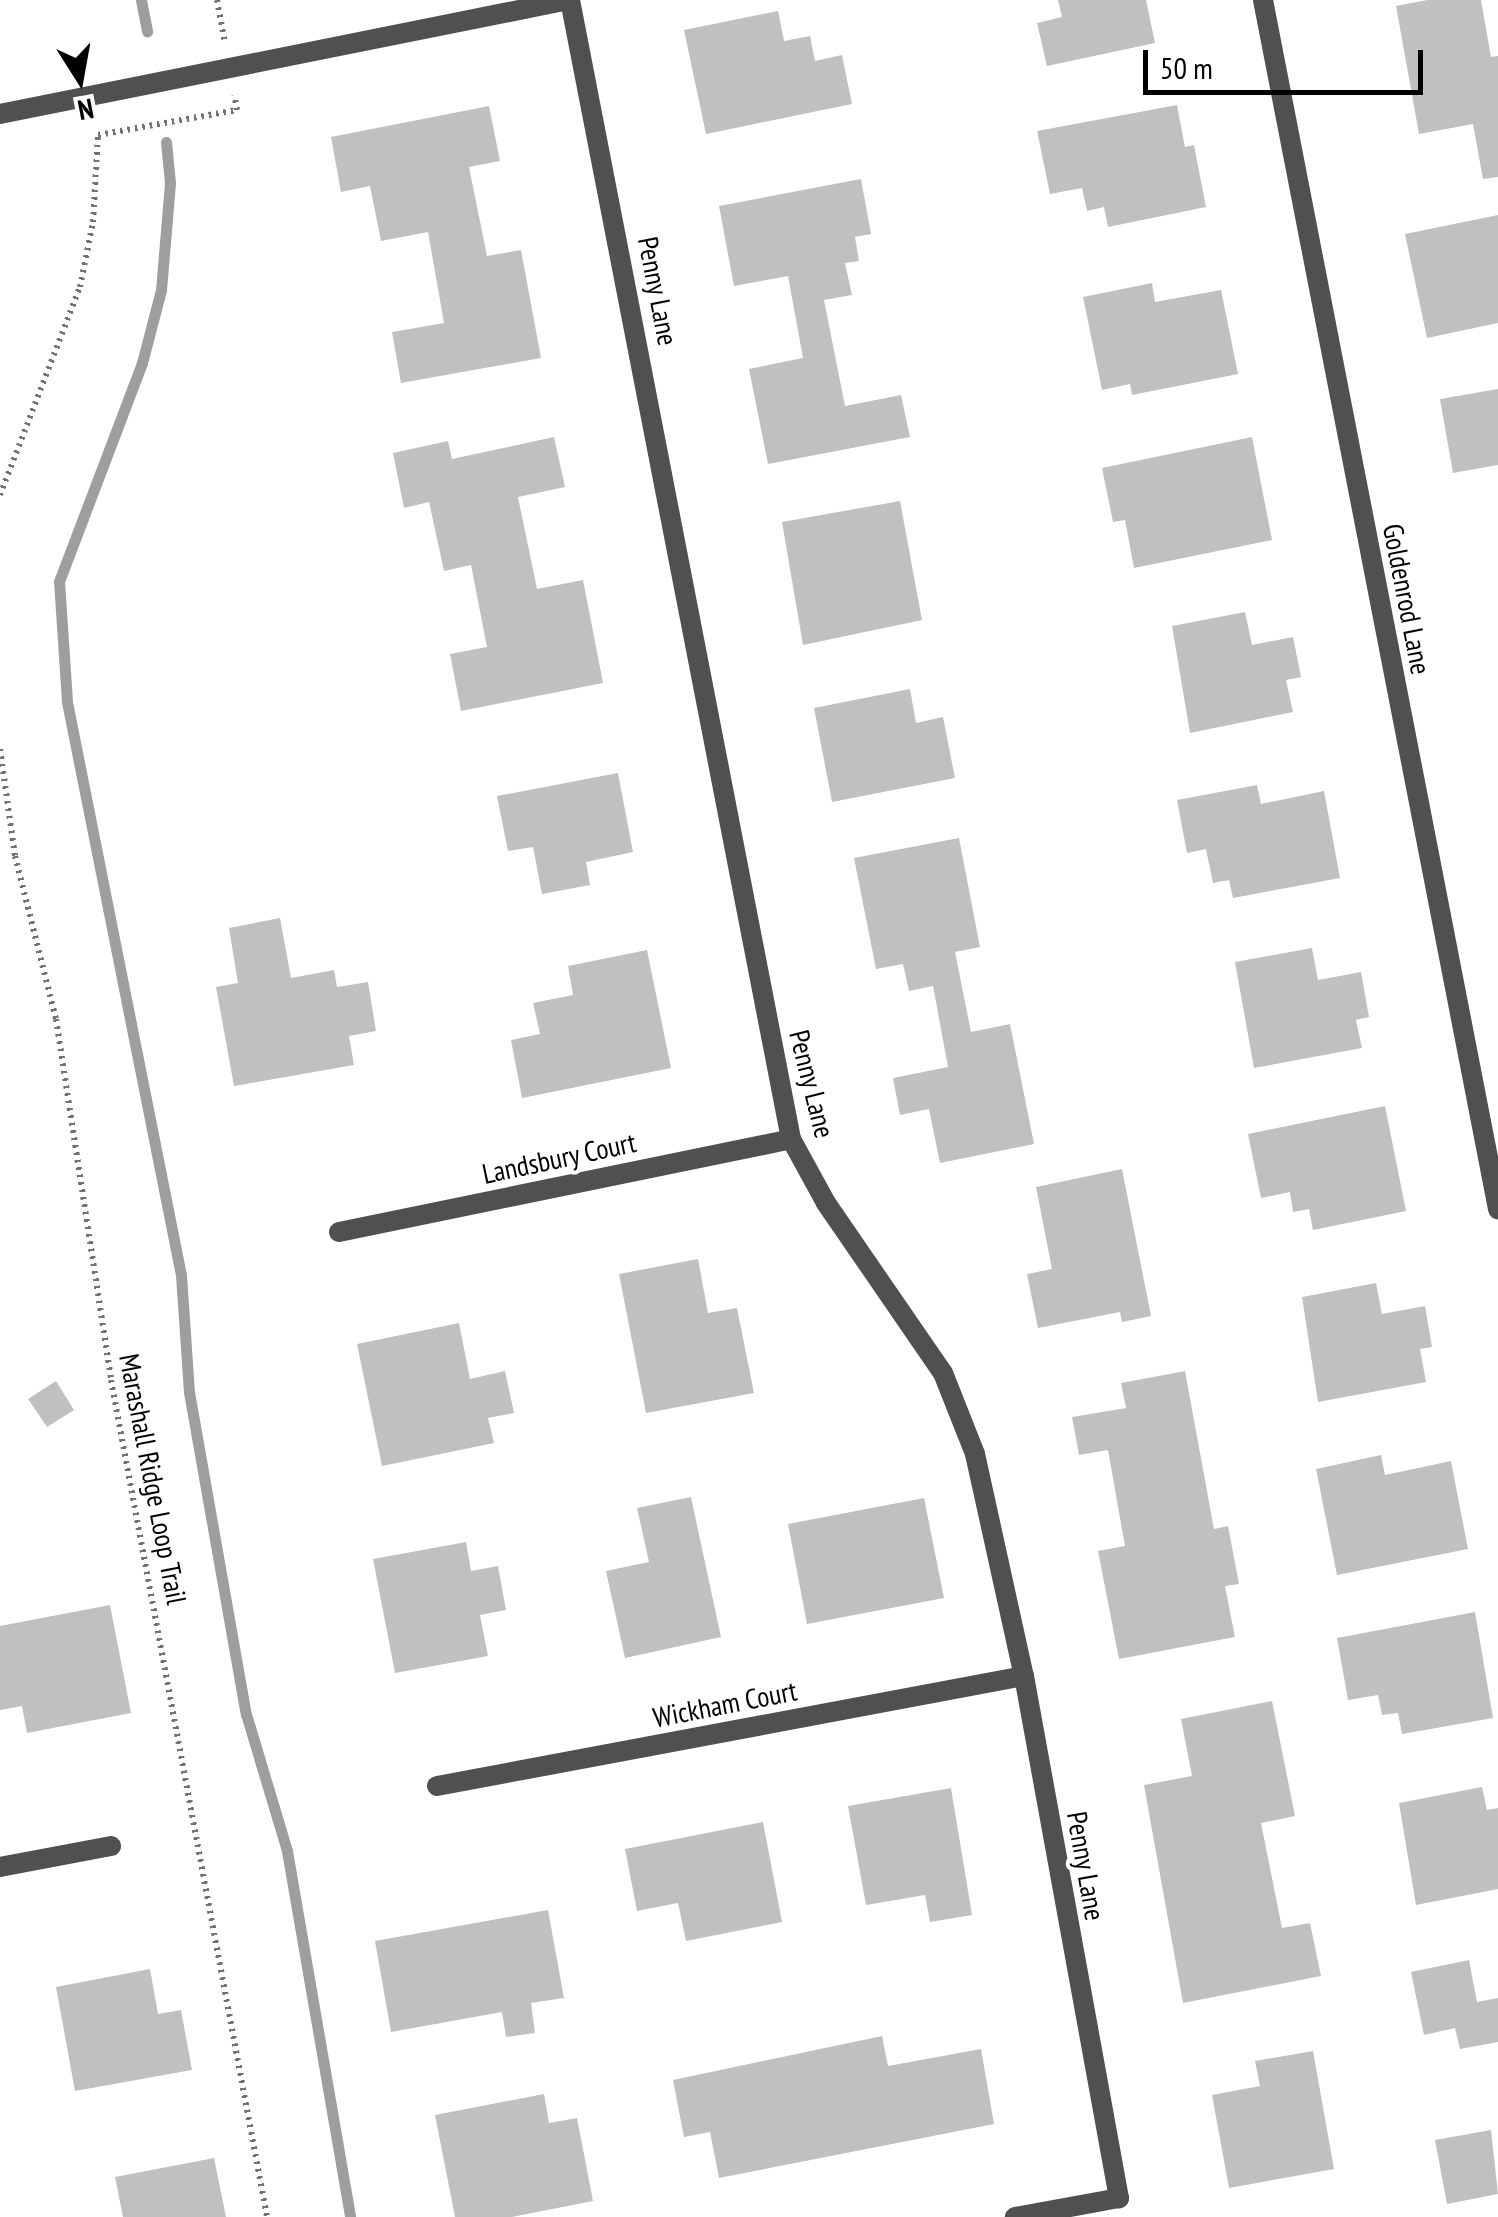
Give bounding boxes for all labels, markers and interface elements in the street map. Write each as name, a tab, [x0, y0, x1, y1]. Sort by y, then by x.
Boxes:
north arrow	[30, 30, 130, 130]
scale bar	[1148, 30, 1428, 92]
text: 50 m	[1160, 48, 1213, 87]
text: N	[75, 90, 97, 130]
street label: Penny Lane	[631, 233, 685, 349]
street label: Goldenrod Lane	[1376, 521, 1438, 677]
street label: Penny Lane	[782, 1026, 842, 1142]
street label: Landsbury Court	[479, 1125, 639, 1191]
street label: Marashall Ridge Loop Trail	[112, 1350, 194, 1608]
street label: Wickham Court	[650, 1674, 800, 1734]
street label: Penny Lane	[1060, 1809, 1112, 1923]

